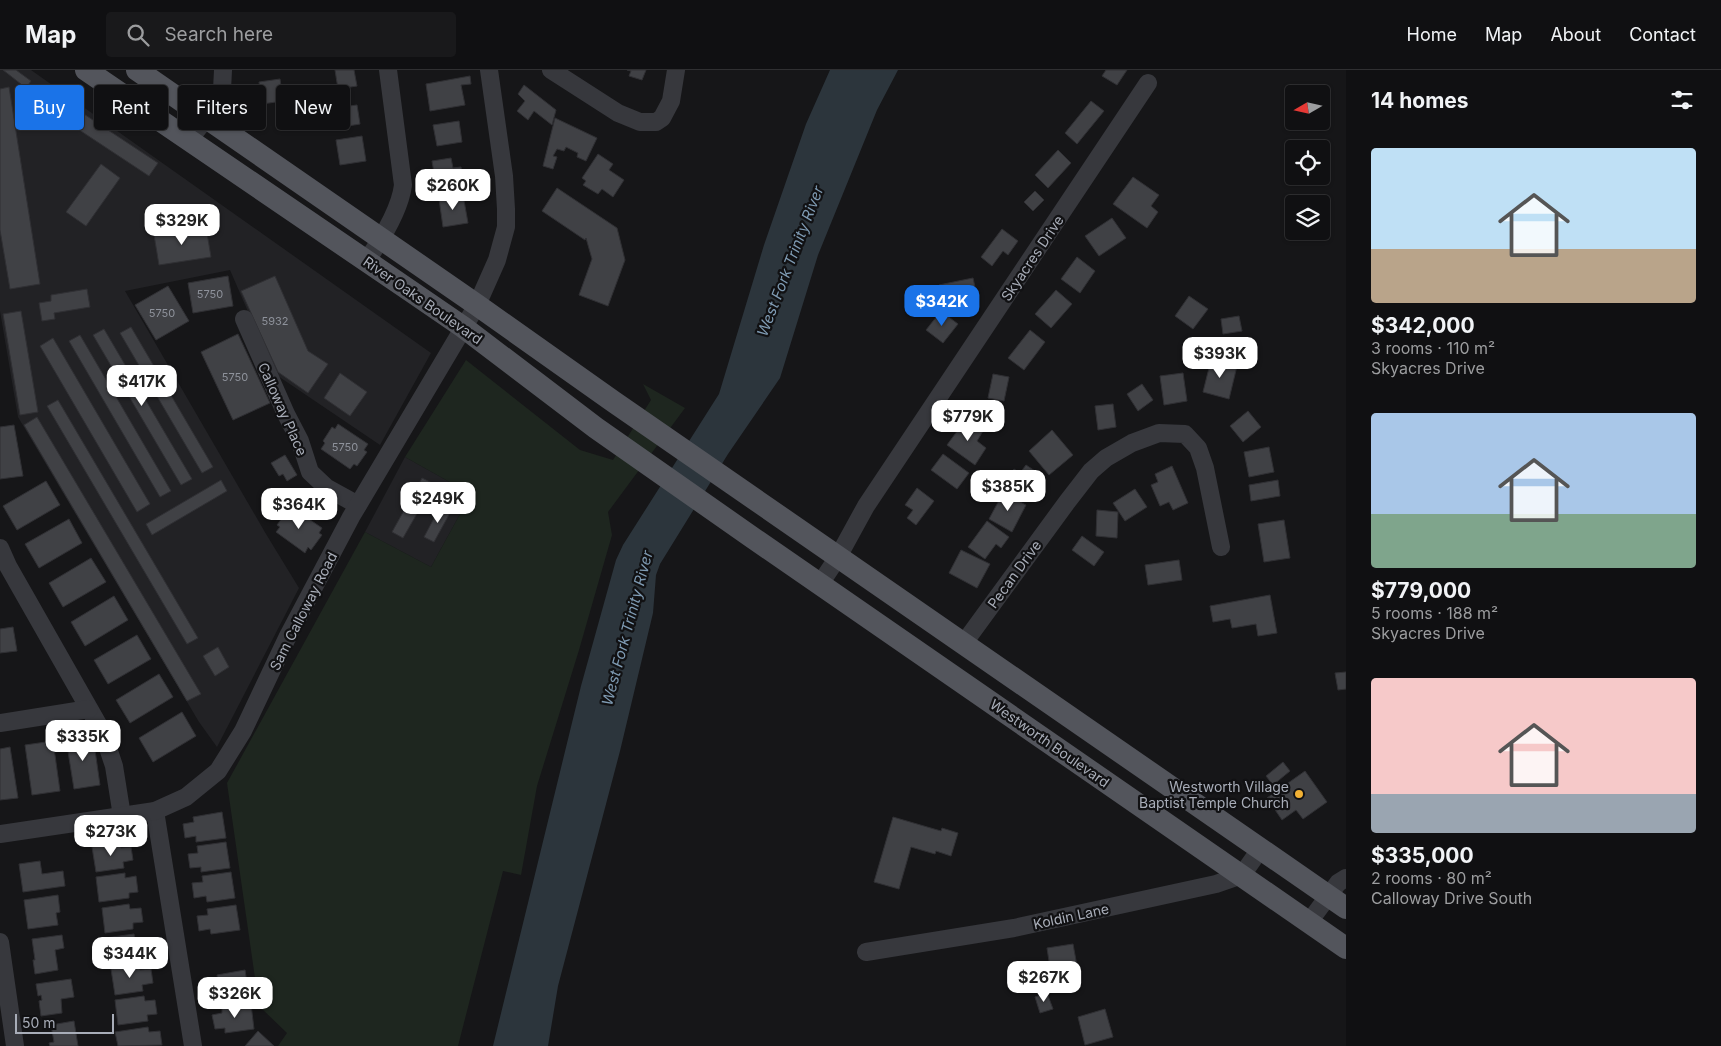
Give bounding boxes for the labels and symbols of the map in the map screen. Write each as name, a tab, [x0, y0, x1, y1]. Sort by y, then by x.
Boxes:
north arrow	[1285, 85, 1330, 130]
pin: $260K	[418, 168, 488, 211]
water label: West Fork Trinity River	[752, 183, 828, 339]
pin: $329K	[147, 204, 217, 246]
street label: Skyacres Drive	[997, 212, 1067, 304]
street label: River Oaks Boulevard	[360, 253, 486, 347]
pin: $342K	[907, 284, 977, 327]
house number: 5750	[197, 287, 223, 301]
house number: 5750	[149, 306, 175, 320]
house number: 5932	[261, 314, 289, 328]
pin: $393K	[1185, 336, 1255, 379]
street label: Calloway Place	[255, 360, 311, 458]
pin: $417K	[107, 364, 177, 407]
house number: 5750	[222, 370, 248, 384]
pin: $779K	[933, 400, 1003, 442]
house number: 5750	[332, 440, 358, 454]
pin: $385K	[973, 470, 1043, 512]
pin: $249K	[403, 482, 473, 524]
pin: $364K	[264, 488, 334, 530]
street label: Pecan Drive	[984, 537, 1044, 611]
water label: West Fork Trinity River	[597, 548, 657, 708]
street label: Sam Calloway Road	[266, 549, 340, 673]
street label: Westworth Boulevard	[987, 695, 1113, 791]
pin: $335K	[48, 720, 118, 762]
place label: Westworth Village Baptist Temple Church	[1139, 778, 1289, 811]
marker: Westworth Village Baptist Temple Church	[1293, 788, 1305, 800]
pin: $273K	[76, 814, 146, 857]
street label: Koldin Lane	[1032, 900, 1110, 932]
pin: $344K	[95, 936, 165, 979]
pin: $267K	[1009, 960, 1079, 1003]
pin: $326K	[200, 976, 270, 1019]
scale bar	[15, 1011, 114, 1034]

